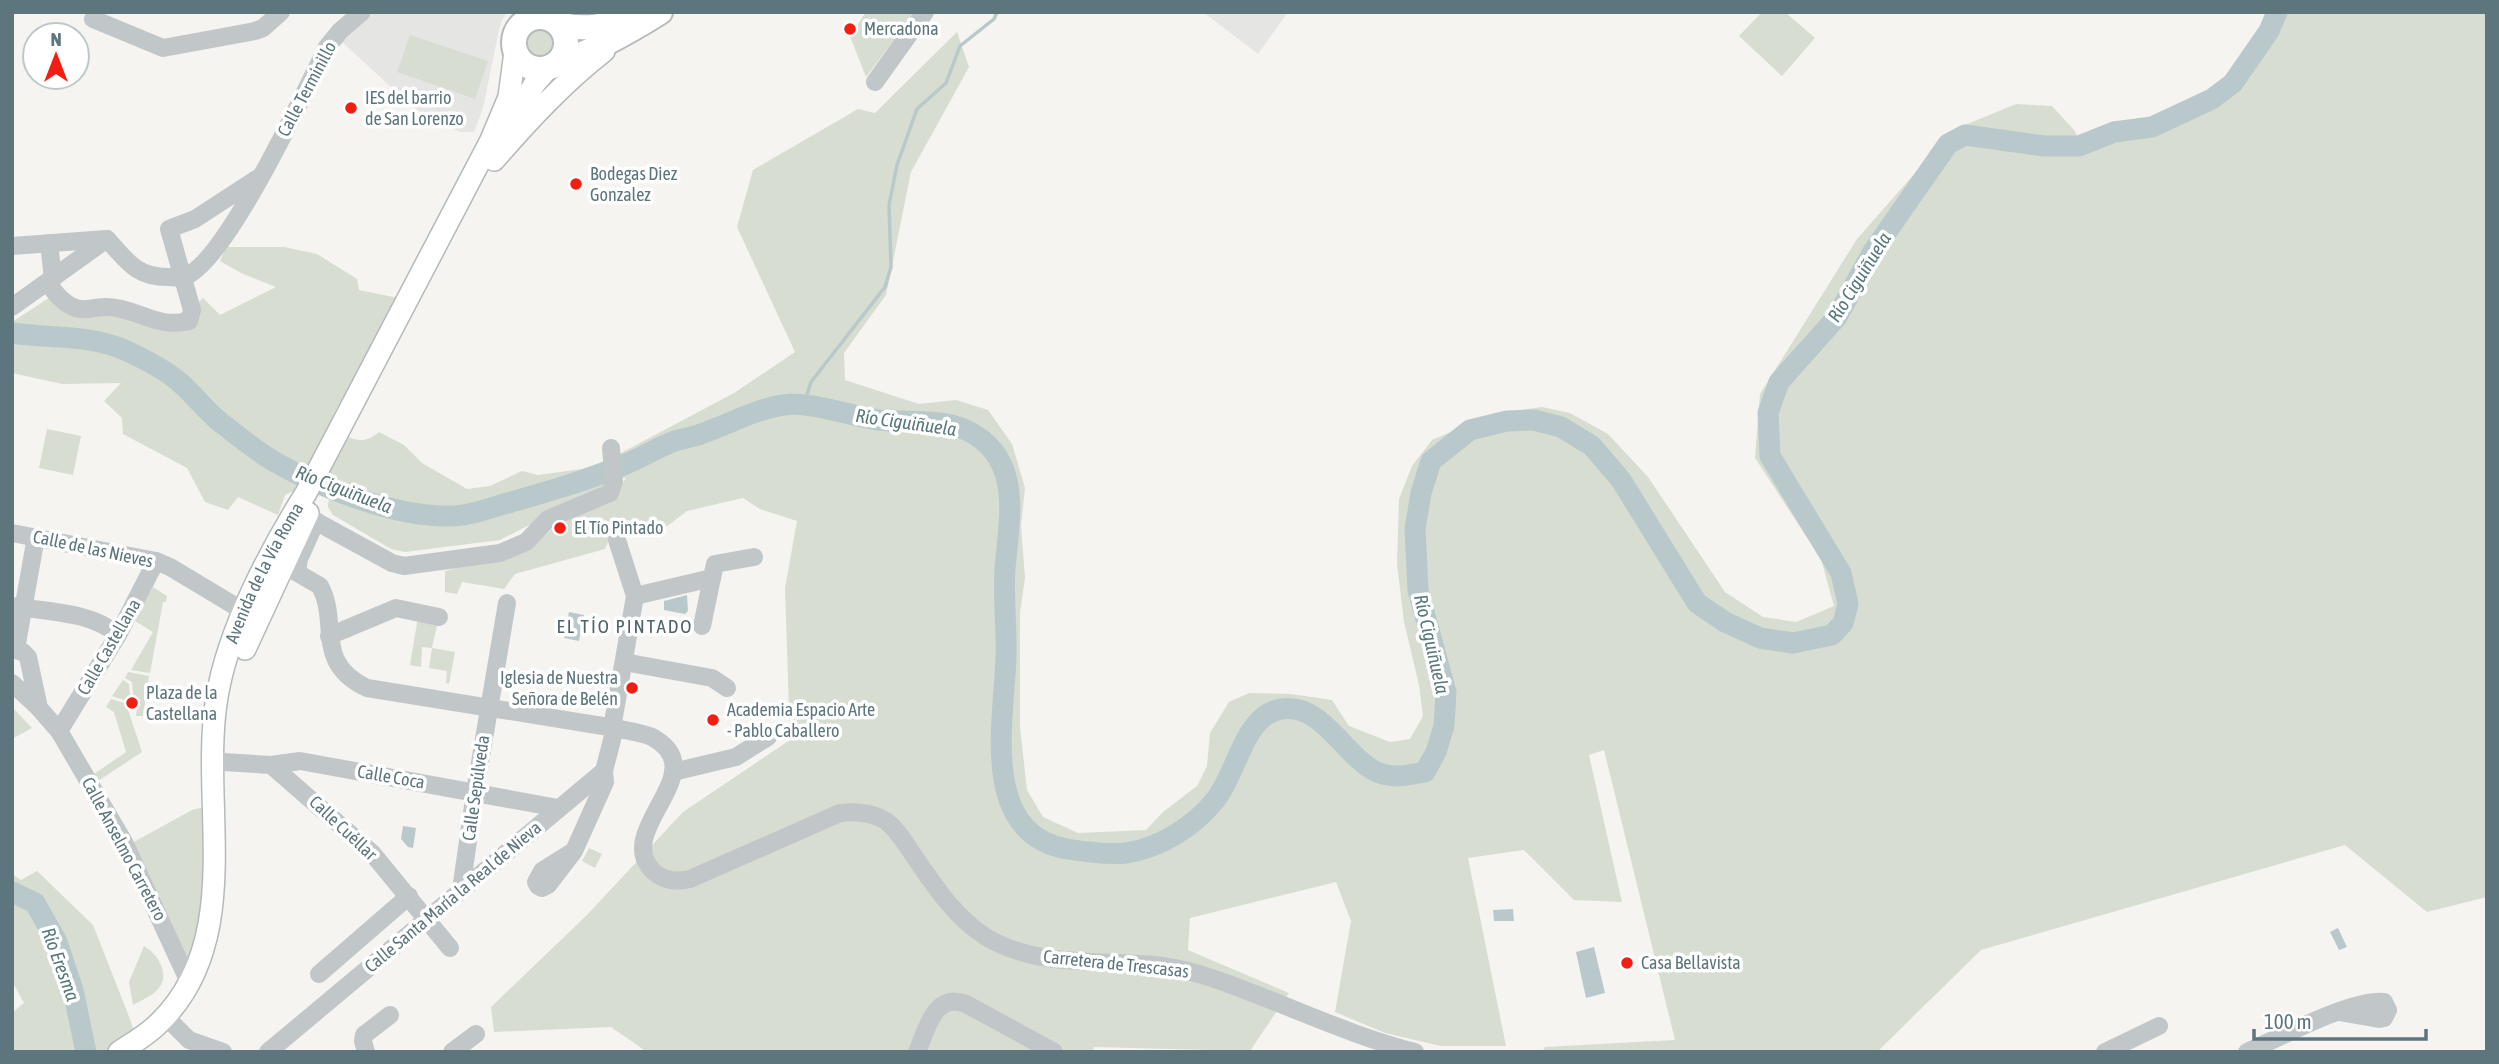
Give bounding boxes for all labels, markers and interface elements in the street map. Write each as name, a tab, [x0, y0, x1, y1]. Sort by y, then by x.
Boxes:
place label: Mercadona	[864, 18, 939, 39]
north arrow	[21, 21, 91, 91]
marker: Mercadona	[842, 21, 858, 37]
text: N	[50, 28, 62, 50]
street label: Calle Terminillo	[273, 38, 340, 140]
place label: IES del barrio de San Lorenzo	[365, 87, 464, 129]
marker: IES del barrio de San Lorenzo	[343, 100, 359, 116]
place label: Bodegas Diez Gonzalez	[590, 163, 678, 205]
marker: Bodegas Diez Gonzalez	[568, 176, 584, 192]
water label: Río Ciguiñuela	[1823, 228, 1895, 326]
water label: Río Ciguiñuela	[854, 404, 958, 440]
water label: Río Ciguiñuela	[293, 461, 395, 517]
street label: Avenida de la Vía Roma	[221, 499, 307, 646]
place label: El Tío Pintado	[574, 517, 663, 538]
marker: El Tío Pintado	[552, 520, 568, 536]
street label: Calle de las Nieves	[31, 526, 155, 571]
water label: Río Ciguiñuela	[1410, 592, 1454, 696]
street label: Calle Castellana	[73, 595, 145, 699]
district label: EL TÍO PINTADO	[557, 615, 693, 637]
place label: Iglesia de Nuestra Señora de Belén	[500, 667, 618, 709]
marker: Iglesia de Nuestra Señora de Belén	[624, 680, 640, 696]
place label: Plaza de la Castellana	[146, 682, 218, 724]
marker: Plaza de la Castellana	[124, 695, 140, 711]
place label: Academia Espacio Arte - Pablo Caballero	[727, 699, 875, 741]
marker: Academia Espacio Arte - Pablo Caballero	[705, 712, 721, 728]
street label: Calle Sepúlveda	[458, 734, 493, 842]
street label: Calle Coca	[356, 760, 426, 793]
street label: Calle Anselmo Carretero	[78, 773, 171, 924]
street label: Calle Cuéllar	[305, 791, 382, 865]
street label: Calle Santa María la Real de Nieva	[360, 817, 545, 977]
water label: Río Eresma	[38, 924, 84, 1004]
street label: Carretera de Trescasas	[1042, 945, 1190, 982]
place label: Casa Bellavista	[1641, 952, 1741, 973]
marker: Casa Bellavista	[1619, 955, 1635, 971]
scale bar	[2254, 998, 2426, 1042]
text: 100 m	[2264, 1009, 2312, 1033]

